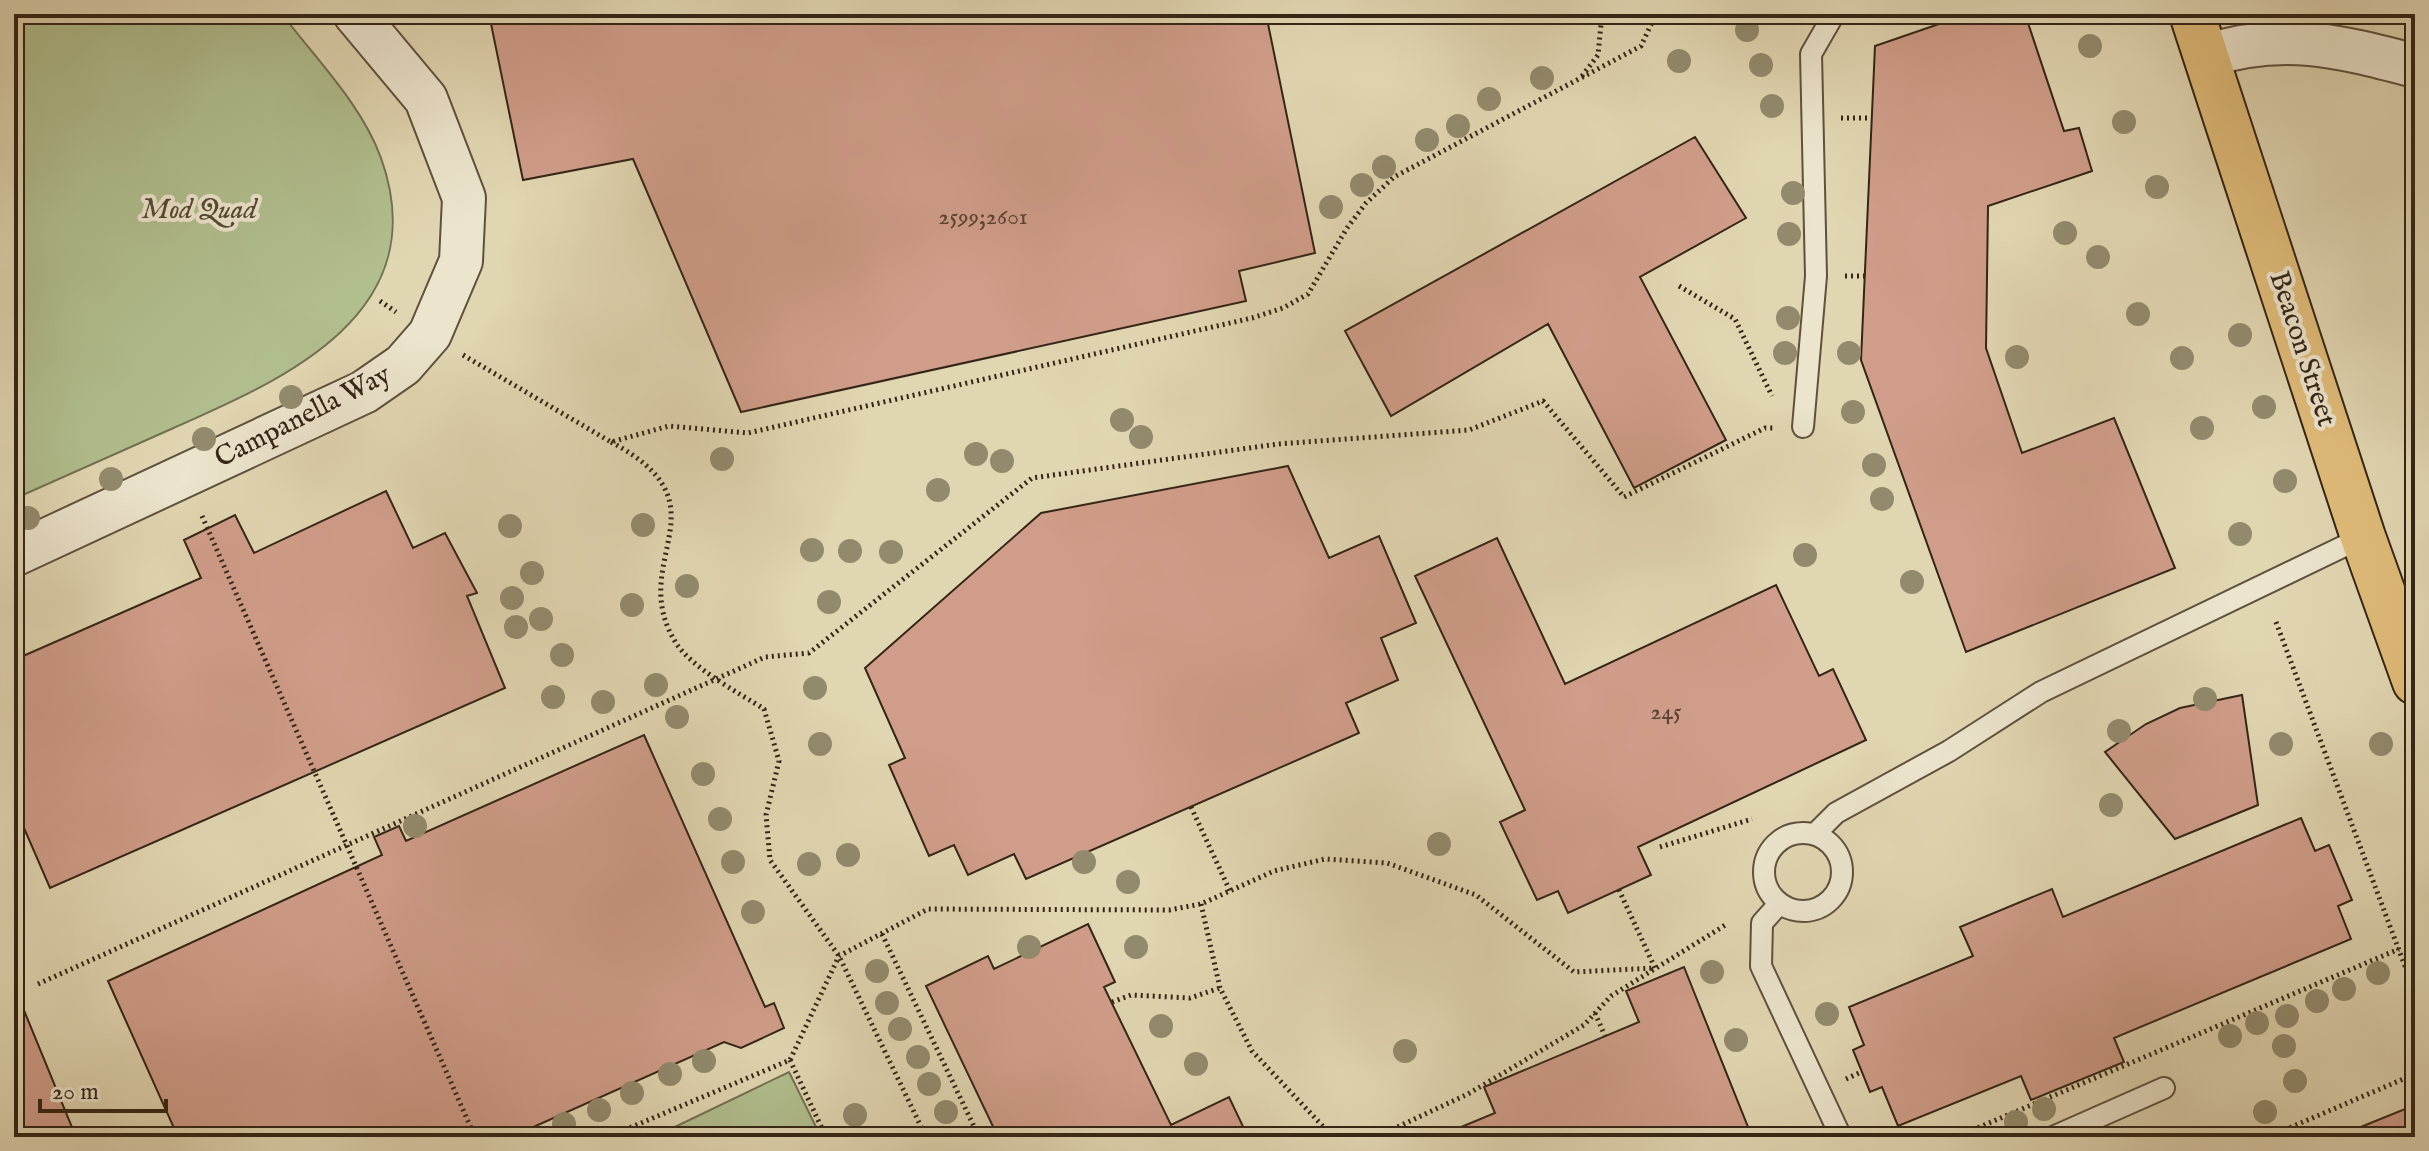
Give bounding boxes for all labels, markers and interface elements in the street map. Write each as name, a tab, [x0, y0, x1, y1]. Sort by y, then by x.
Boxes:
park label: Mod Quad	[141, 193, 258, 228]
house number: 2599;2601	[938, 202, 1028, 233]
street label: Beacon Street	[2260, 267, 2344, 431]
street label: Campanella Way	[209, 358, 397, 476]
house number: 245	[1650, 697, 1682, 728]
scale bar	[40, 1063, 166, 1113]
text: 20 m	[52, 1077, 99, 1108]

